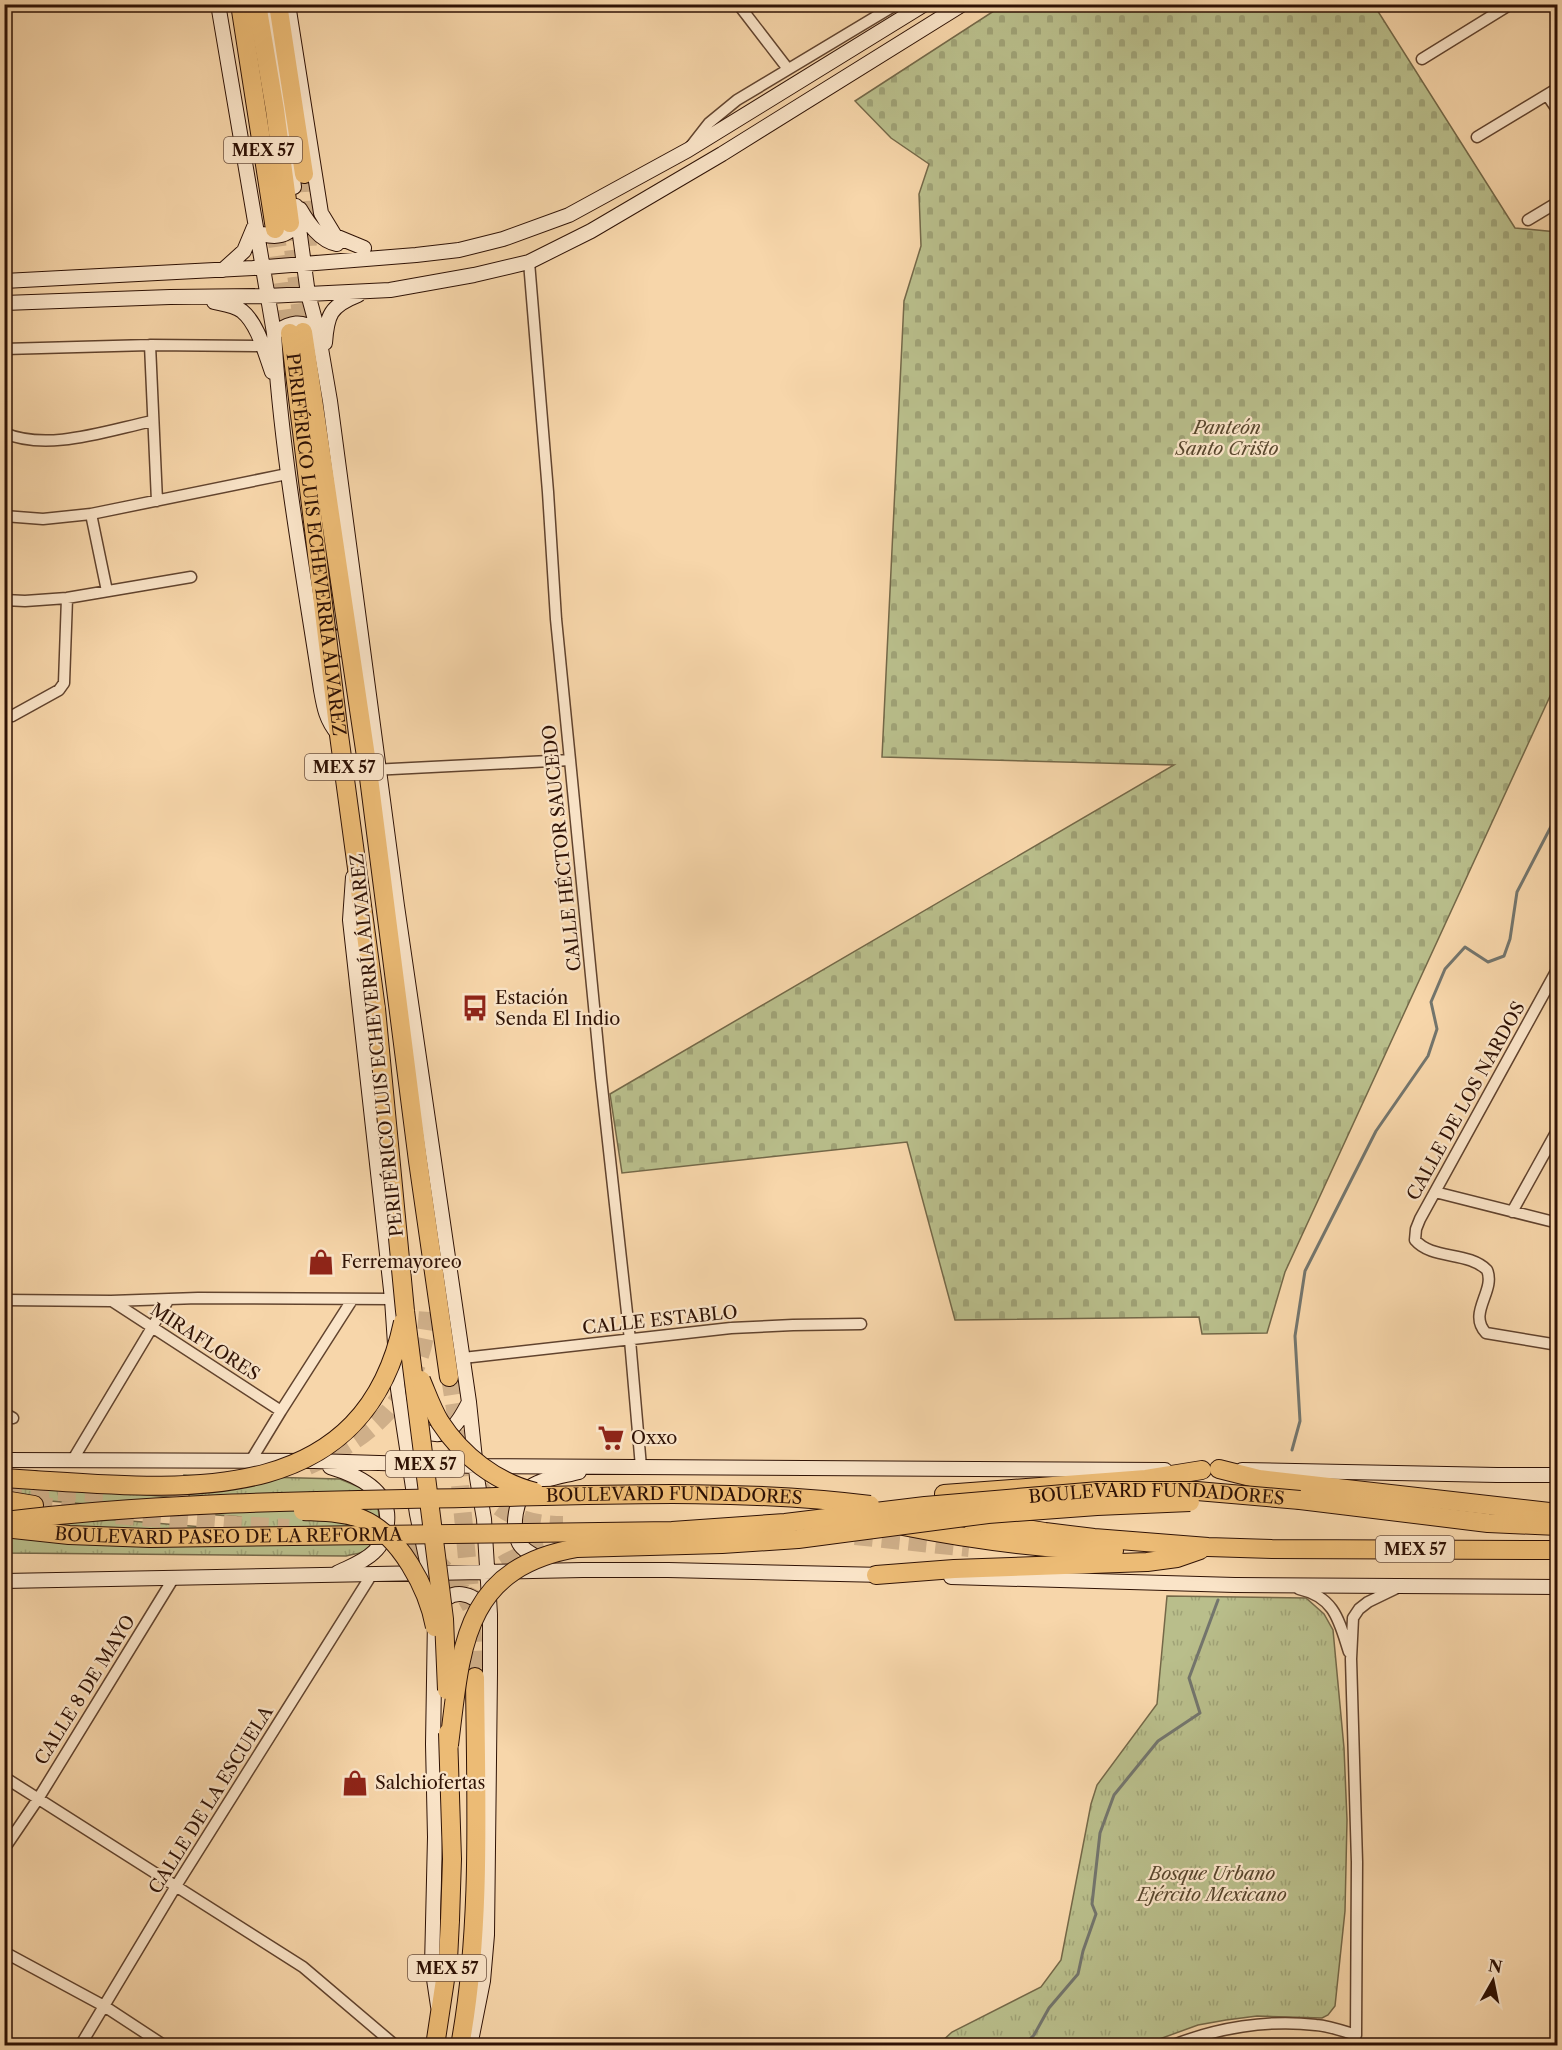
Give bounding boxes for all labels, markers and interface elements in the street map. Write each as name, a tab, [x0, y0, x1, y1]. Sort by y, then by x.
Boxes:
road number: MEX 57	[224, 137, 302, 163]
street label: PERIFÉRICO LUIS ECHEVERRÍA ÁLVAREZ	[282, 352, 350, 737]
park label: Panteón Santo Cristo	[1175, 417, 1278, 460]
street label: CALLE HÉCTOR SAUCEDO	[537, 724, 586, 972]
road number: MEX 57	[305, 754, 383, 780]
street label: PERIFÉRICO LUIS ECHEVERRÍA ÁLVAREZ	[345, 852, 408, 1238]
place label: Estación Senda El Indio	[495, 987, 620, 1030]
bus stop icon: Estación Senda El Indio	[460, 993, 490, 1023]
street label: CALLE DE LOS NARDOS	[1402, 998, 1530, 1204]
shop icon: Ferremayoreo	[306, 1247, 336, 1277]
place label: Ferremayoreo	[341, 1251, 462, 1273]
street label: MIRAFLORES	[146, 1298, 264, 1386]
street label: CALLE ESTABLO	[581, 1301, 739, 1339]
supermarket icon: Oxxo	[596, 1423, 626, 1453]
place label: Oxxo	[631, 1427, 677, 1449]
road number: MEX 57	[386, 1451, 464, 1477]
street label: BOULEVARD FUNDADORES	[1028, 1480, 1286, 1510]
street label: BOULEVARD FUNDADORES	[546, 1483, 803, 1509]
street label: BOULEVARD PASEO DE LA REFORMA	[54, 1523, 403, 1549]
road number: MEX 57	[1376, 1536, 1454, 1562]
street label: CALLE 8 DE MAYO	[30, 1611, 140, 1769]
street label: CALLE DE LA ESCUELA	[144, 1701, 278, 1898]
shop icon: Salchiofertas	[340, 1768, 370, 1798]
place label: Salchiofertas	[375, 1772, 485, 1794]
park label: Bosque Urbano Ejército Mexicano	[1135, 1863, 1287, 1906]
north arrow	[1463, 1951, 1523, 2011]
road number: MEX 57	[408, 1955, 486, 1981]
text: N	[1487, 1955, 1504, 1977]

